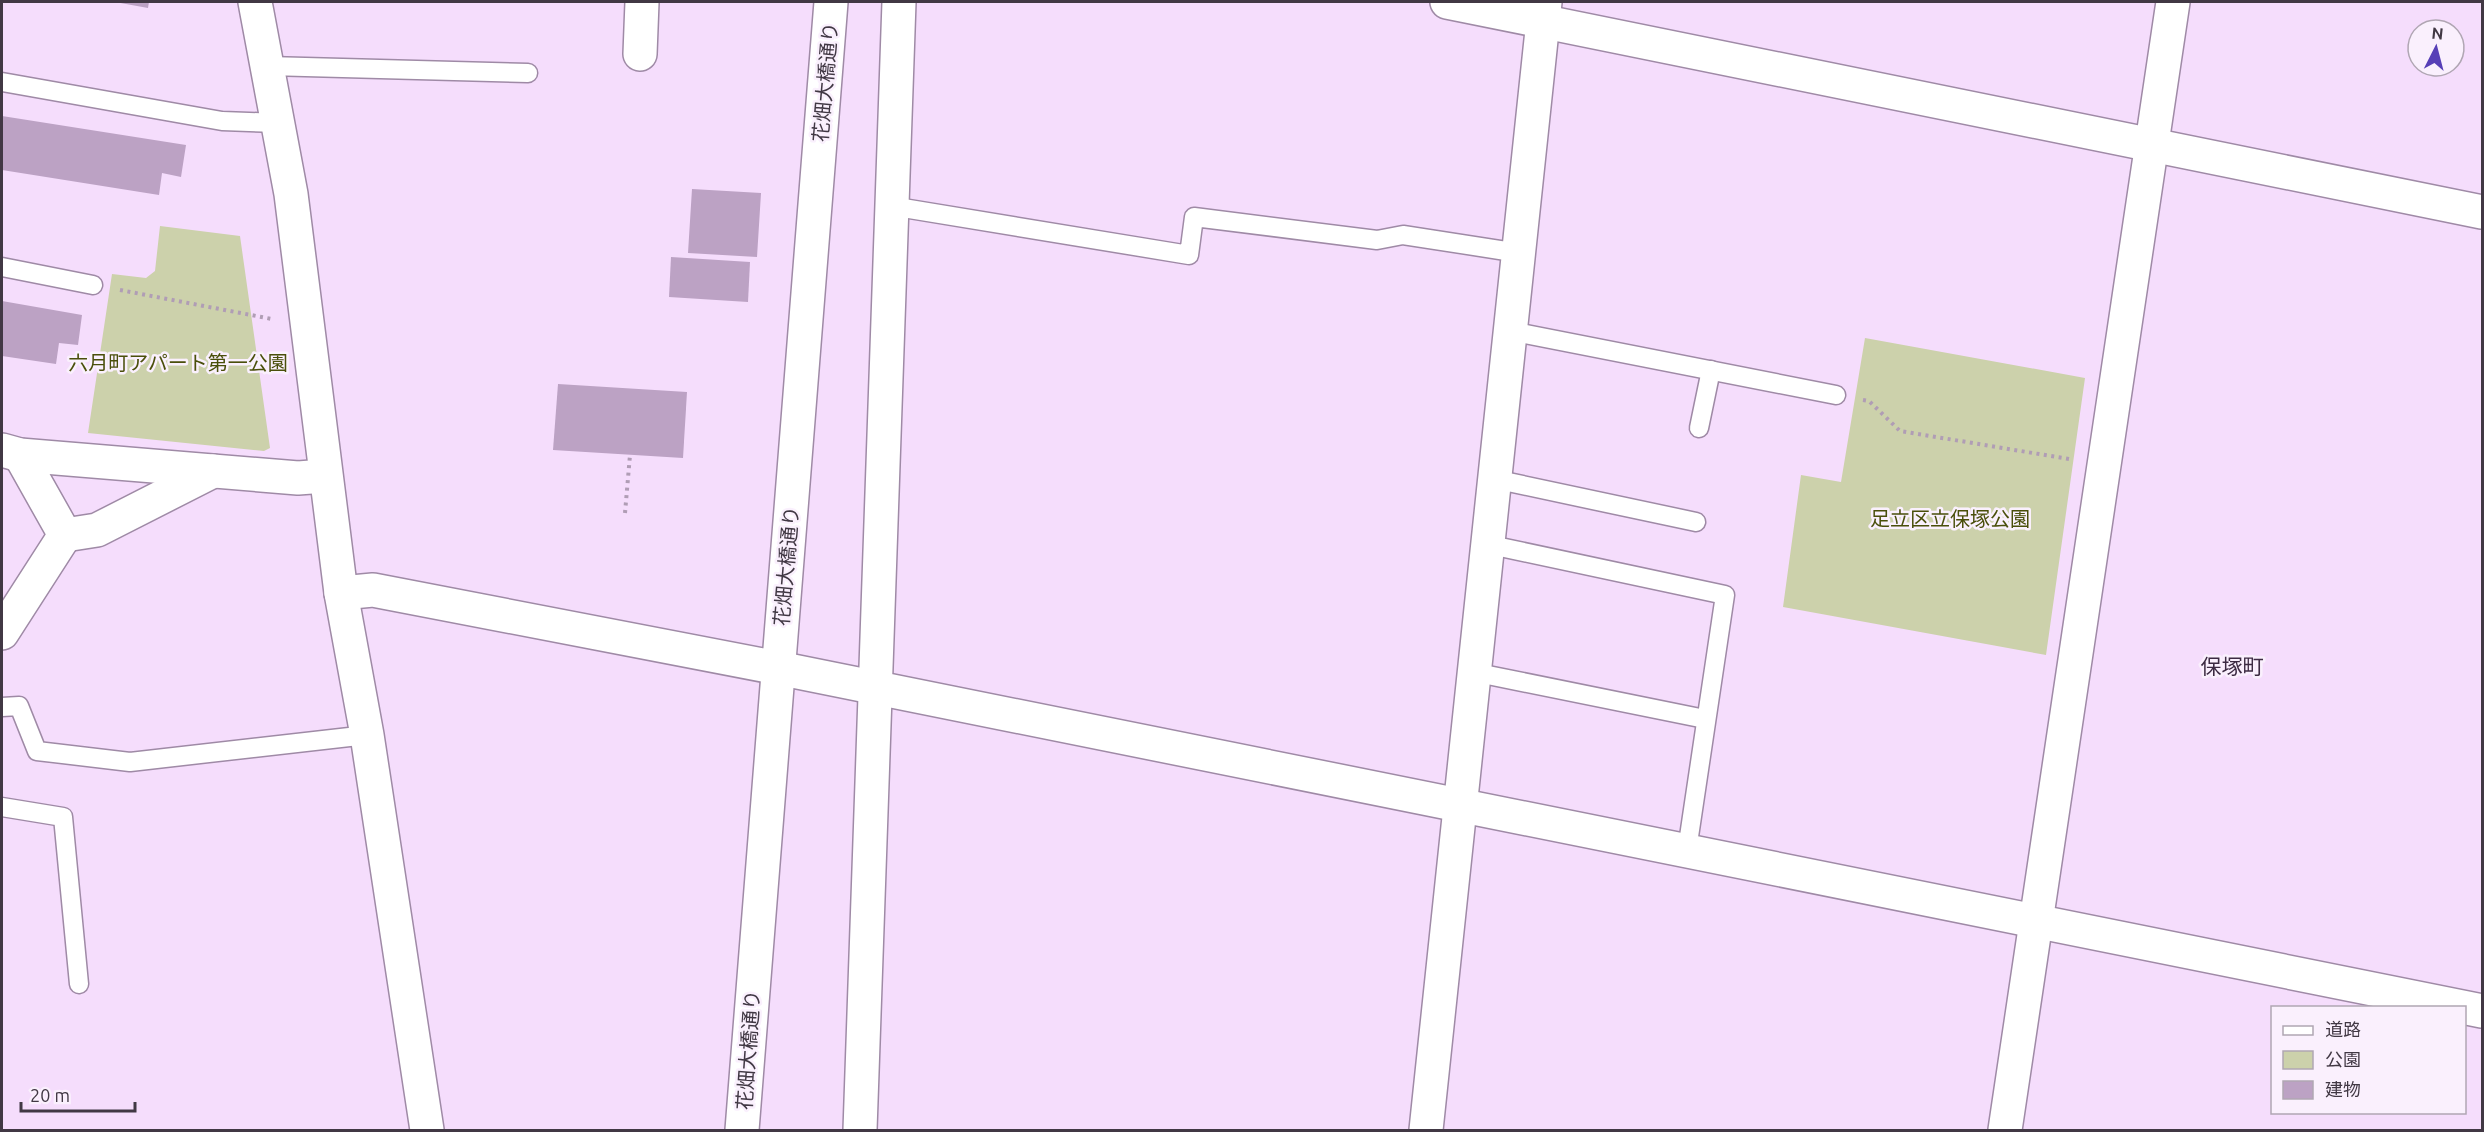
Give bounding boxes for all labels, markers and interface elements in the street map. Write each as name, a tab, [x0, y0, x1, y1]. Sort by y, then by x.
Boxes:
north arrow	[2406, 18, 2466, 78]
street label: 花畑大橋通り	[808, 21, 842, 143]
text: N	[2431, 24, 2444, 43]
park label: 六月町アパート第一公園	[68, 351, 288, 374]
street label: 花畑大橋通り	[769, 505, 803, 627]
park label: 足立区立保塚公園	[1870, 507, 2030, 530]
district label: 保塚町	[2201, 654, 2264, 678]
street label: 花畑大橋通り	[732, 989, 764, 1111]
legend	[2271, 1006, 2466, 1114]
text: 道路	[2325, 1019, 2361, 1039]
text: 公園	[2325, 1049, 2361, 1069]
scale bar	[21, 1075, 135, 1113]
text: 建物	[2325, 1079, 2361, 1099]
text: 20 m	[30, 1085, 70, 1105]

